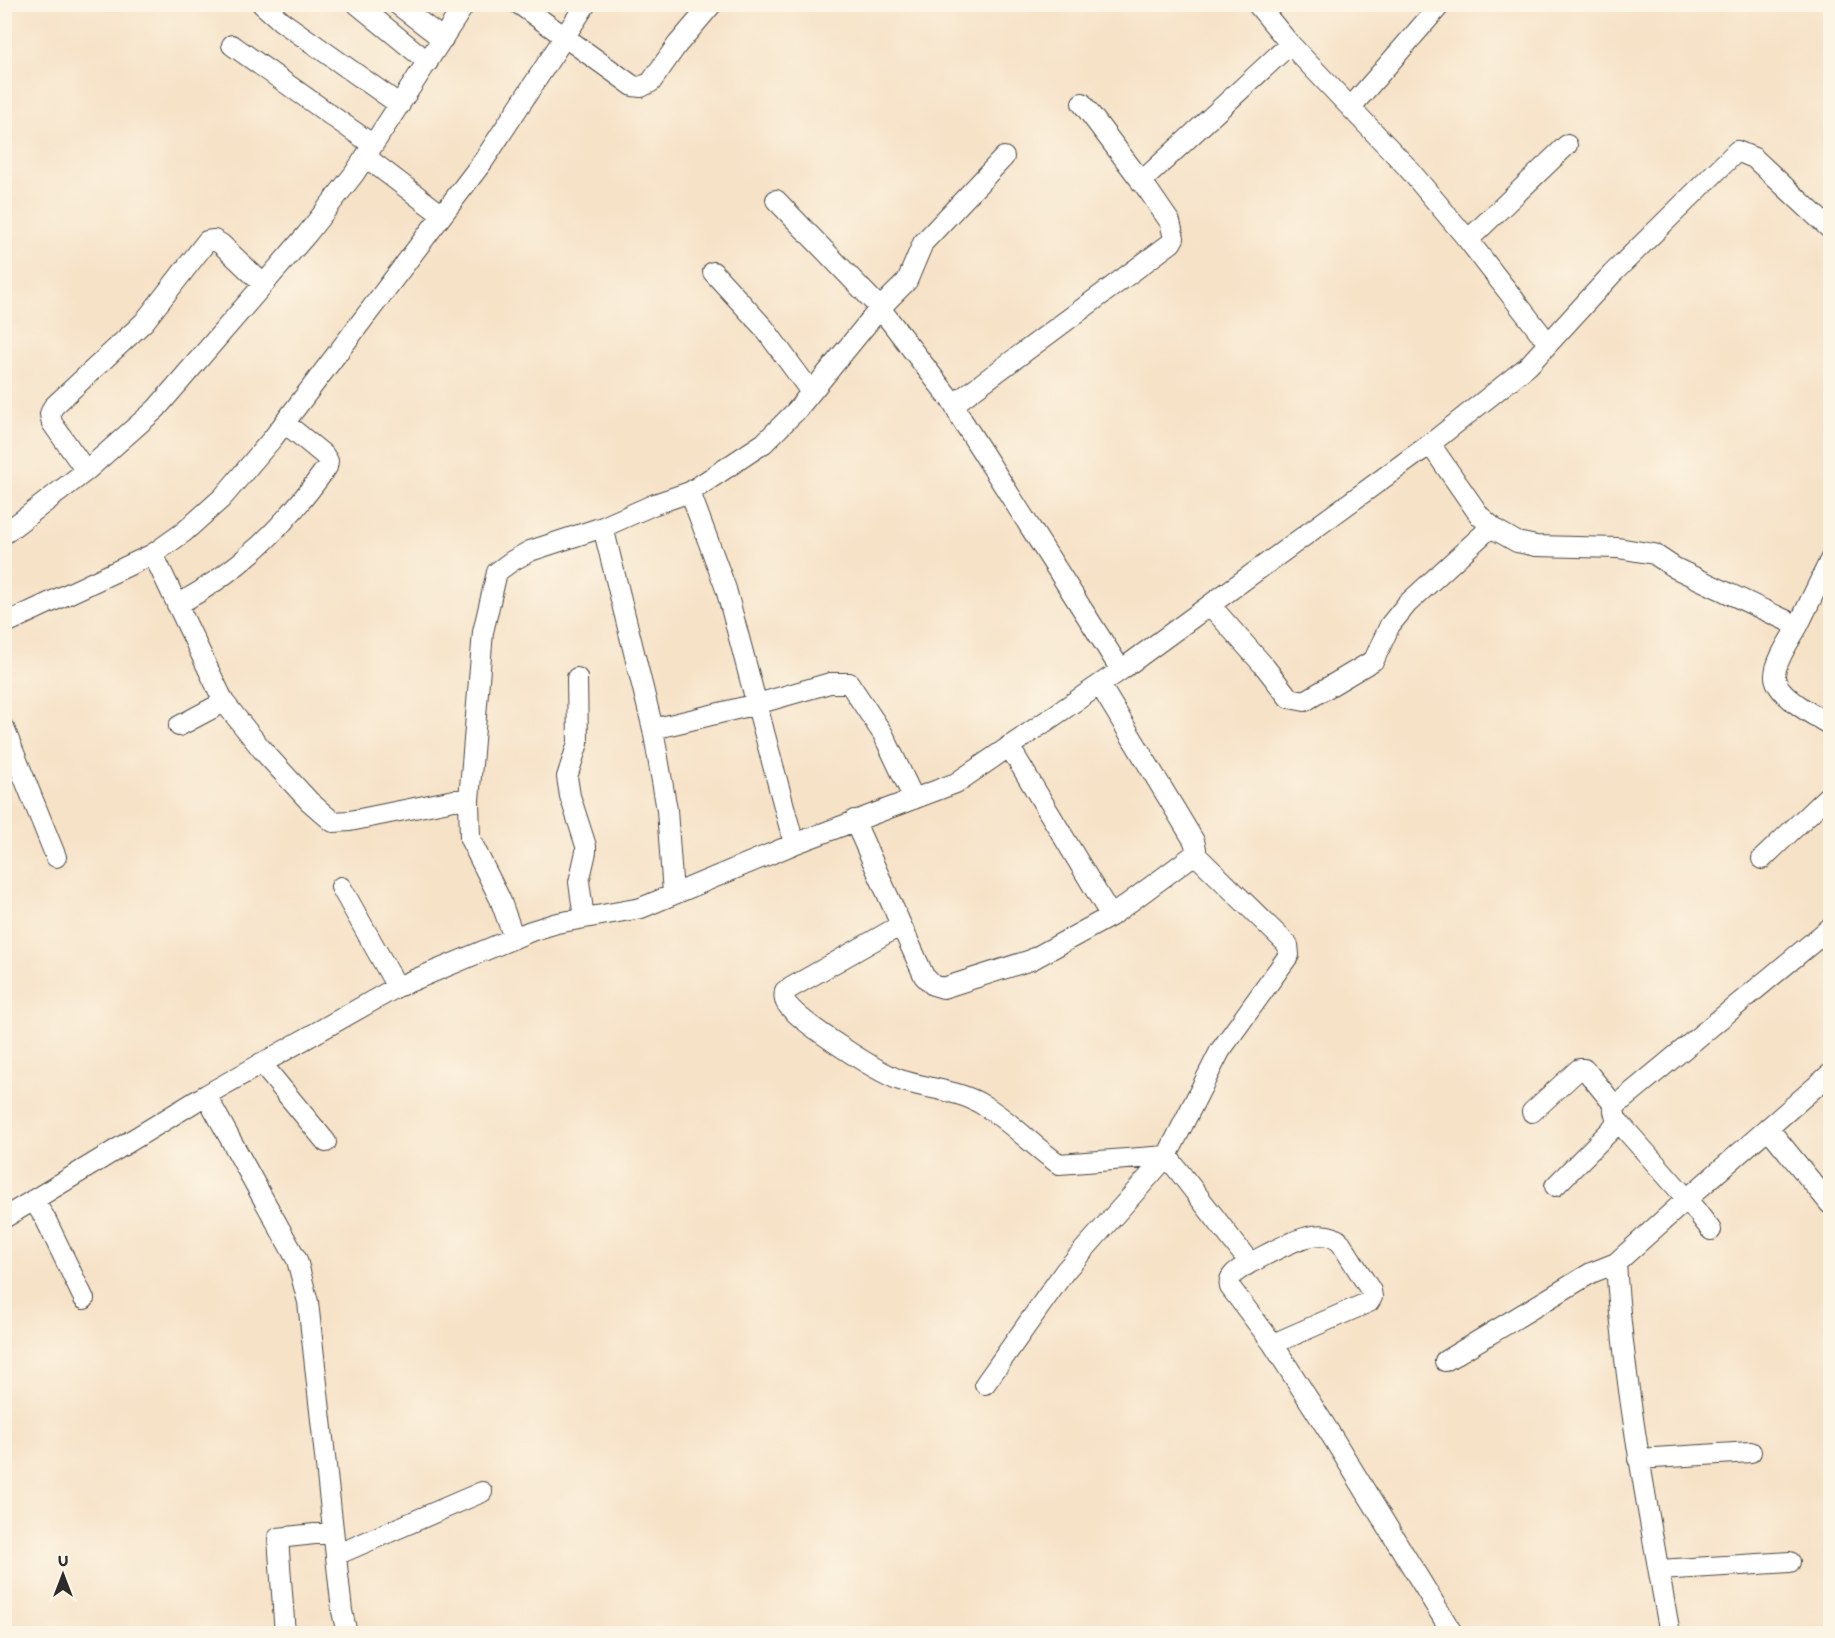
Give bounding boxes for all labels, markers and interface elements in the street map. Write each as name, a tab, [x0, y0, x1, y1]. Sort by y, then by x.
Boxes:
north arrow	[33, 1545, 93, 1605]
text: U	[58, 1551, 68, 1570]

